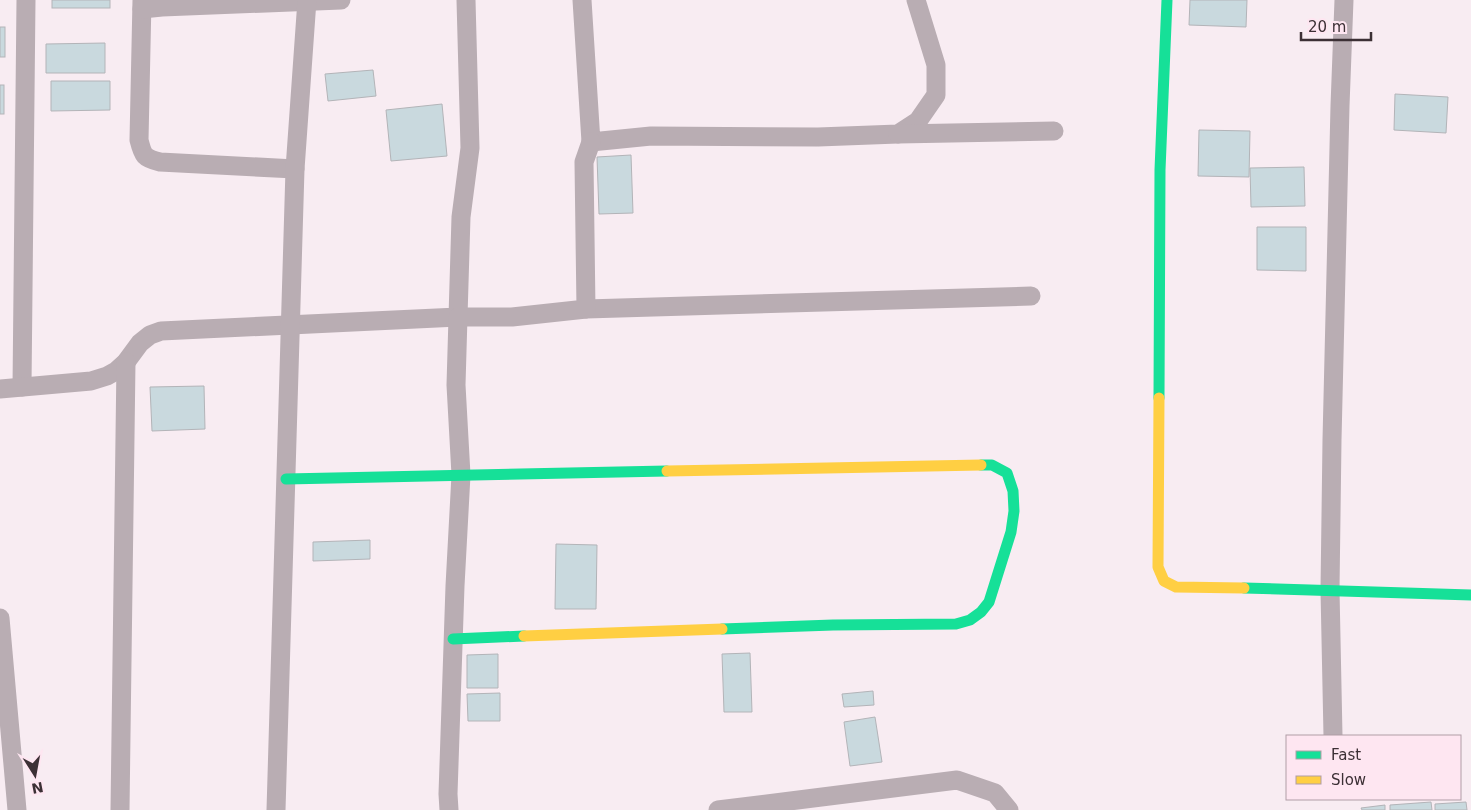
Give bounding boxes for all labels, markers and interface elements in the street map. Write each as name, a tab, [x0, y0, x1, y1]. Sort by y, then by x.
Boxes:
scale bar	[1301, 10, 1371, 42]
text: 20 m	[1308, 18, 1346, 36]
legend	[1286, 735, 1461, 800]
text: Fast	[1331, 746, 1361, 764]
north arrow	[10, 750, 60, 800]
text: Slow	[1331, 771, 1366, 789]
text: N	[30, 779, 45, 797]

